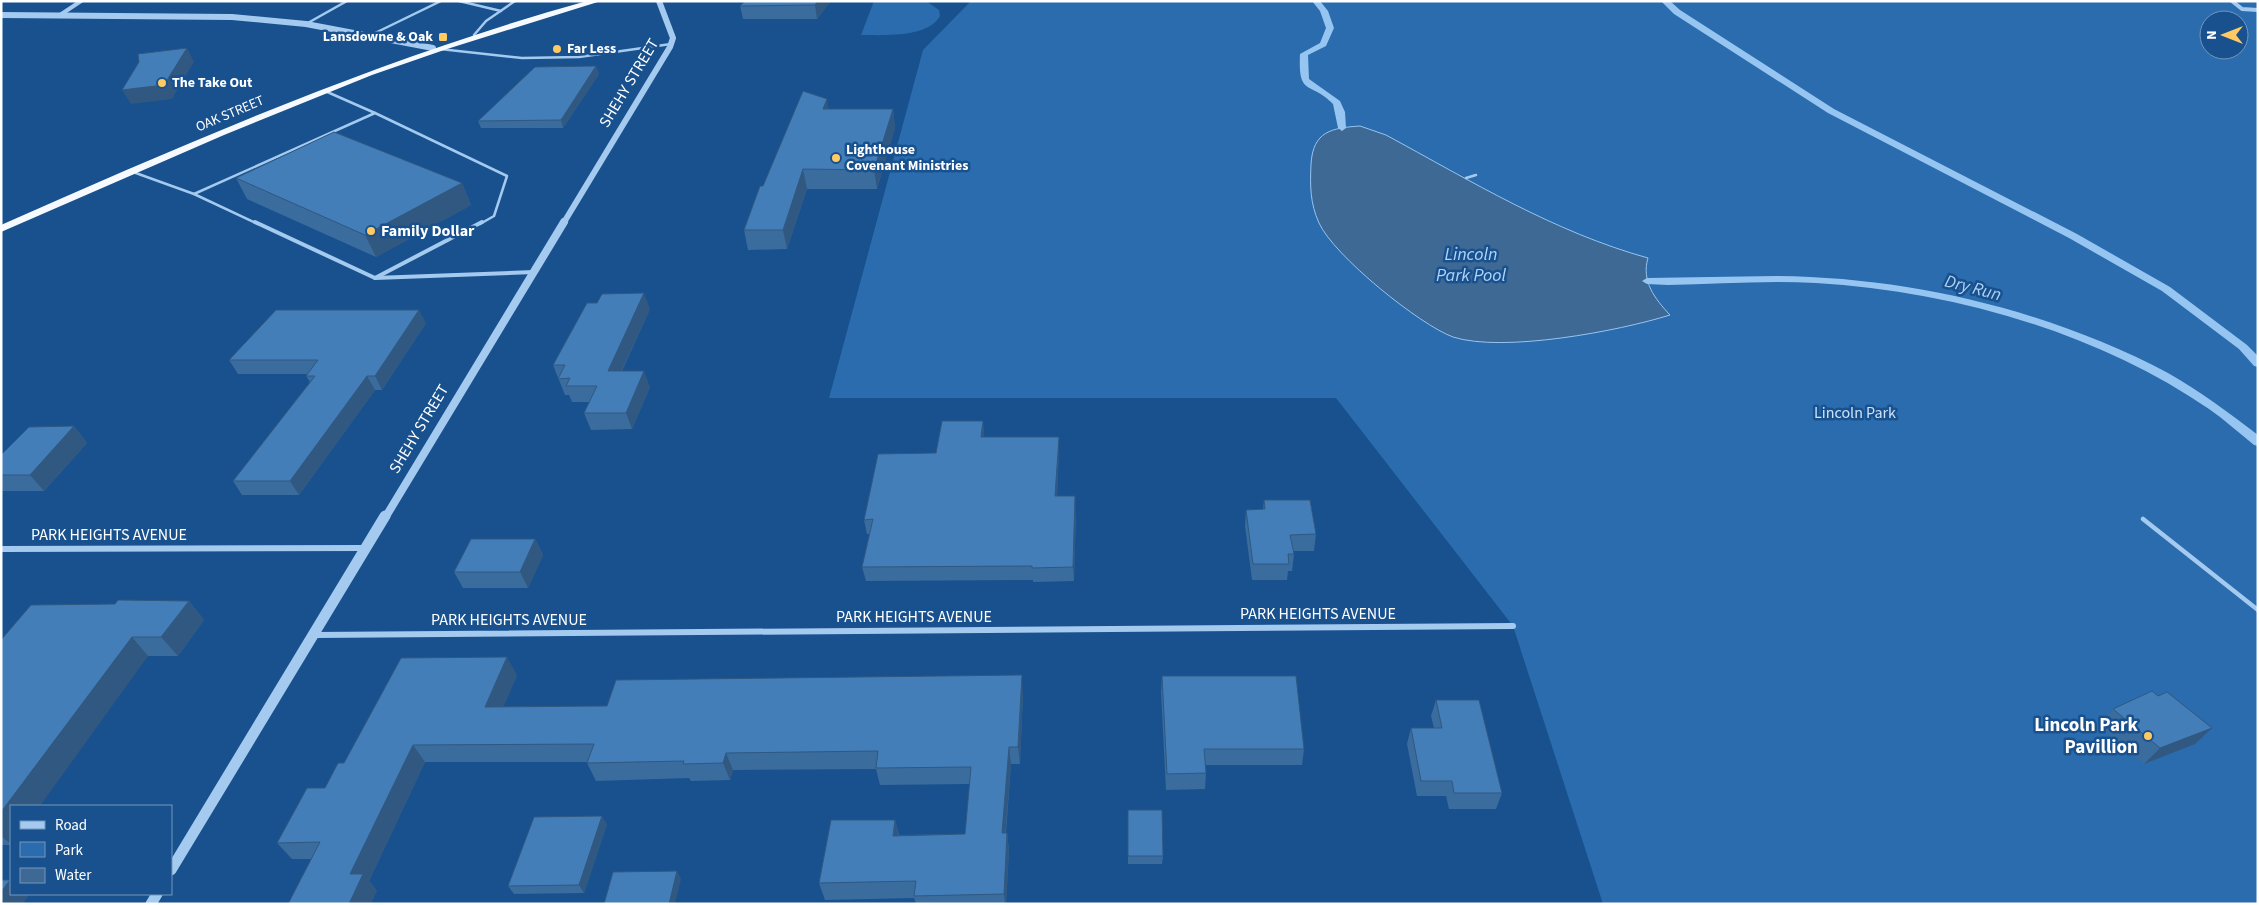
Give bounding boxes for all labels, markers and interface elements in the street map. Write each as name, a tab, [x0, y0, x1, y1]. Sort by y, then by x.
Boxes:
north arrow	[2199, 10, 2249, 60]
place label: Lansdowne & Oak	[323, 27, 433, 47]
text: N	[2202, 30, 2222, 40]
marker: Lansdowne & Oak	[437, 31, 449, 43]
street label: SHEHY STREET	[594, 34, 664, 132]
place label: Far Less	[567, 39, 616, 59]
marker: Far Less	[551, 43, 563, 55]
place label: The Take Out	[172, 73, 253, 93]
marker: The Take Out	[156, 77, 168, 89]
street label: OAK STREET	[193, 90, 268, 137]
place label: Lighthouse Covenant Ministries	[846, 140, 968, 176]
marker: Lighthouse Covenant Ministries	[830, 152, 842, 164]
place label: Family Dollar	[381, 220, 475, 242]
marker: Family Dollar	[365, 225, 377, 237]
water label: Lincoln Park Pool	[1436, 242, 1507, 288]
water label: Dry Run	[1942, 268, 2004, 308]
street label: SHEHY STREET	[384, 380, 454, 478]
park label: Lincoln Park	[1814, 402, 1896, 424]
street label: PARK HEIGHTS AVENUE	[31, 524, 187, 546]
street label: PARK HEIGHTS AVENUE	[1240, 603, 1396, 625]
street label: PARK HEIGHTS AVENUE	[836, 606, 992, 628]
street label: PARK HEIGHTS AVENUE	[431, 609, 587, 631]
place label: Lincoln Park Pavillion	[2034, 712, 2139, 761]
marker: Lincoln Park Pavillion	[2142, 730, 2154, 742]
legend	[10, 805, 172, 895]
text: Road	[55, 815, 87, 836]
text: Park	[55, 840, 84, 861]
text: Water	[55, 865, 92, 886]

